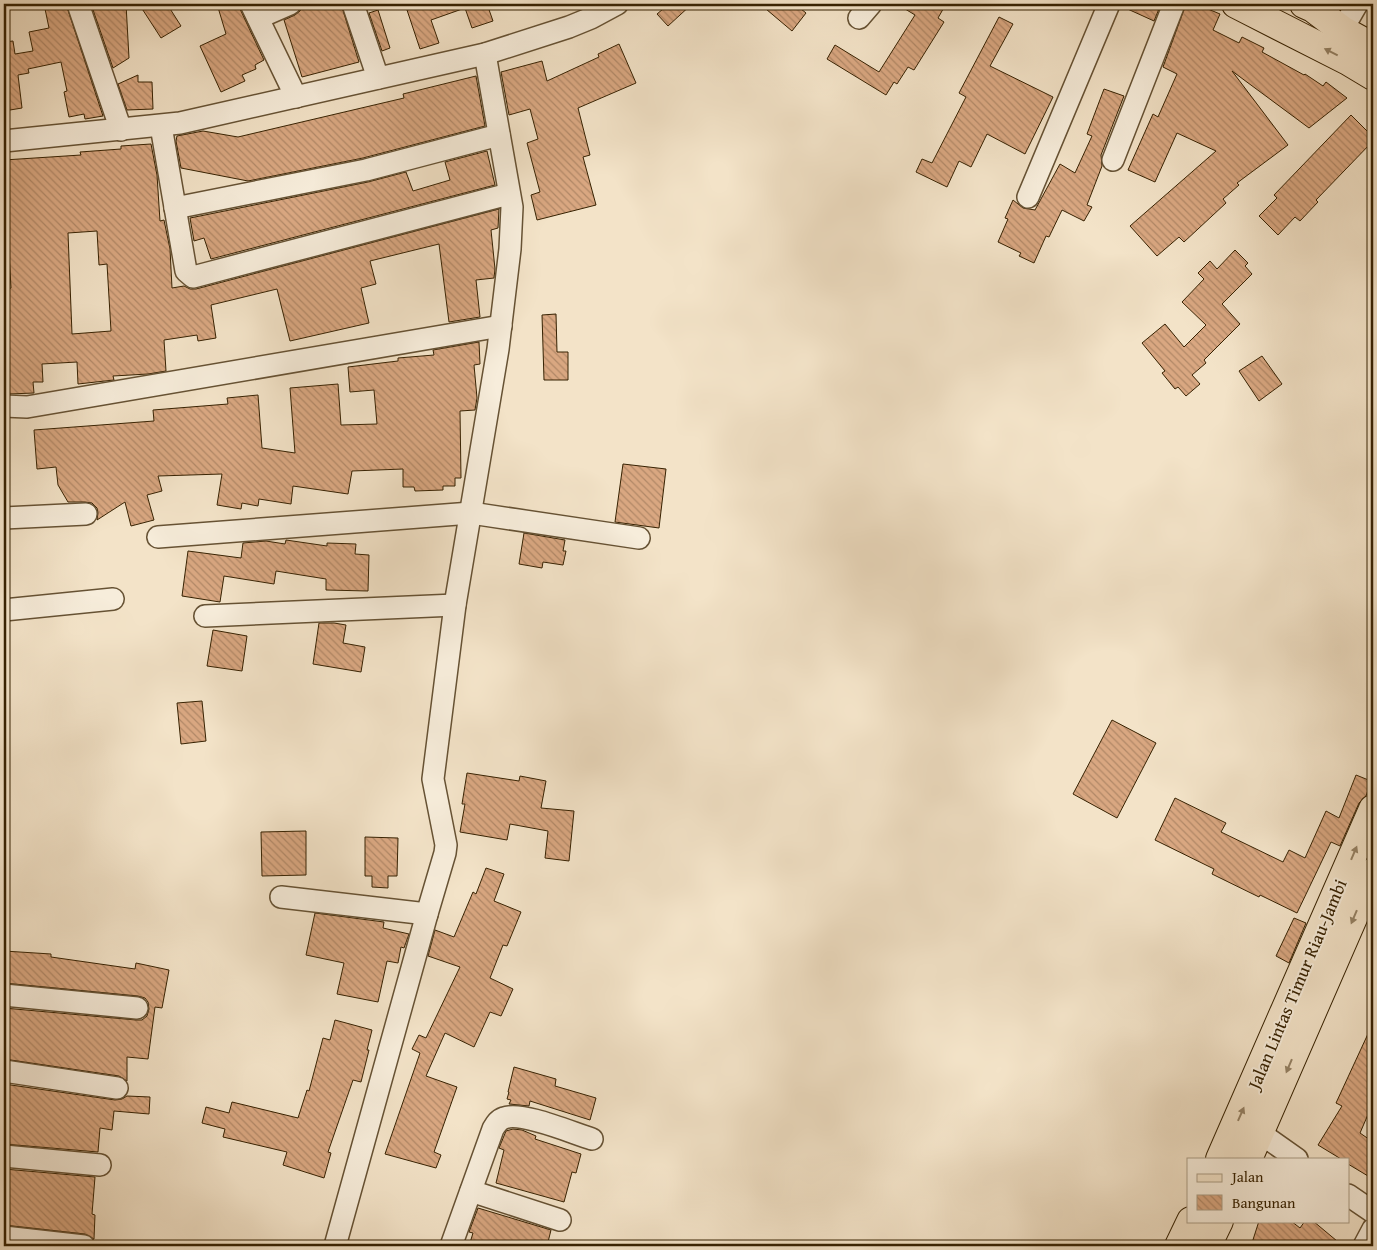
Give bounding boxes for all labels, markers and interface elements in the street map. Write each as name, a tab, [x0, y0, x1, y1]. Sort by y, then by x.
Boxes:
one-way arrow	[1323, 48, 1338, 56]
one-way arrow	[1351, 846, 1359, 860]
street label: Jalan Lintas Timur Riau-Jambi	[1240, 875, 1354, 1095]
one-way arrow	[1349, 910, 1357, 924]
one-way arrow	[1285, 1059, 1293, 1073]
one-way arrow	[1237, 1107, 1245, 1122]
legend	[1187, 1158, 1350, 1222]
text: Jalan	[1230, 1166, 1264, 1187]
text: Bangunan	[1232, 1192, 1296, 1213]

